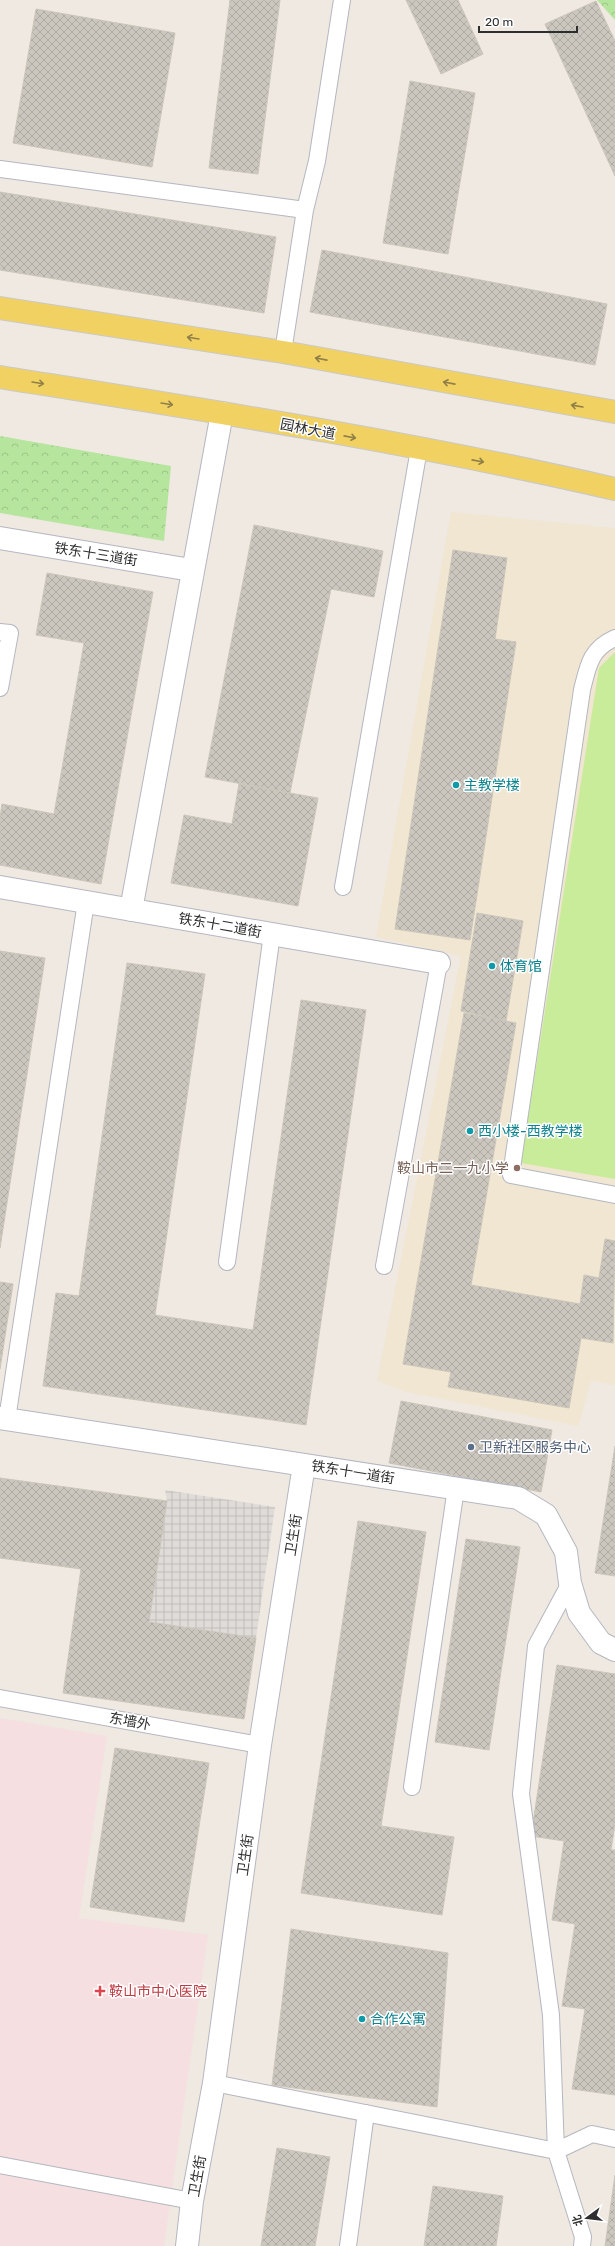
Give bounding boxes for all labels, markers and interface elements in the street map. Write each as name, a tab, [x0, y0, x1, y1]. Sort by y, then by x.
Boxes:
scale bar	[479, 8, 577, 34]
text: 20 m	[485, 15, 513, 29]
one-way arrow	[186, 334, 199, 342]
one-way arrow	[315, 354, 328, 362]
one-way arrow	[443, 378, 456, 386]
one-way arrow	[32, 379, 45, 387]
one-way arrow	[160, 400, 173, 408]
one-way arrow	[570, 401, 583, 409]
street label: 园林大道	[279, 416, 337, 443]
one-way arrow	[343, 433, 356, 441]
one-way arrow	[471, 458, 484, 466]
street label: 铁东十三道街	[53, 540, 139, 569]
place label: 主教学楼	[464, 777, 520, 794]
marker: 主教学楼	[451, 780, 461, 790]
street label: 铁东十二道街	[177, 910, 263, 941]
place label: 体育馆	[500, 958, 542, 975]
marker: 体育馆	[487, 961, 497, 971]
place label: 西小楼-西教学楼	[478, 1123, 583, 1140]
marker: 西小楼-西教学楼	[465, 1126, 475, 1136]
place label: 鞍山市二一九小学	[397, 1160, 509, 1177]
marker: 鞍山市二一九小学	[512, 1163, 522, 1173]
place label: 卫新社区服务中心	[479, 1439, 591, 1456]
marker: 卫新社区服务中心	[466, 1442, 476, 1452]
street label: 铁东十一道街	[310, 1458, 396, 1487]
street label: 卫生街	[282, 1513, 305, 1557]
street label: 东墙外	[108, 1709, 152, 1734]
street label: 卫生街	[234, 1833, 257, 1877]
place label: 鞍山市中心医院	[109, 1983, 207, 2000]
marker: 鞍山市中心医院	[94, 1985, 106, 1997]
place label: 合作公寓	[370, 2011, 426, 2028]
marker: 合作公寓	[357, 2014, 367, 2024]
street label: 卫生街	[185, 2154, 210, 2198]
north arrow	[567, 2198, 607, 2238]
text: 北	[570, 2213, 586, 2227]

